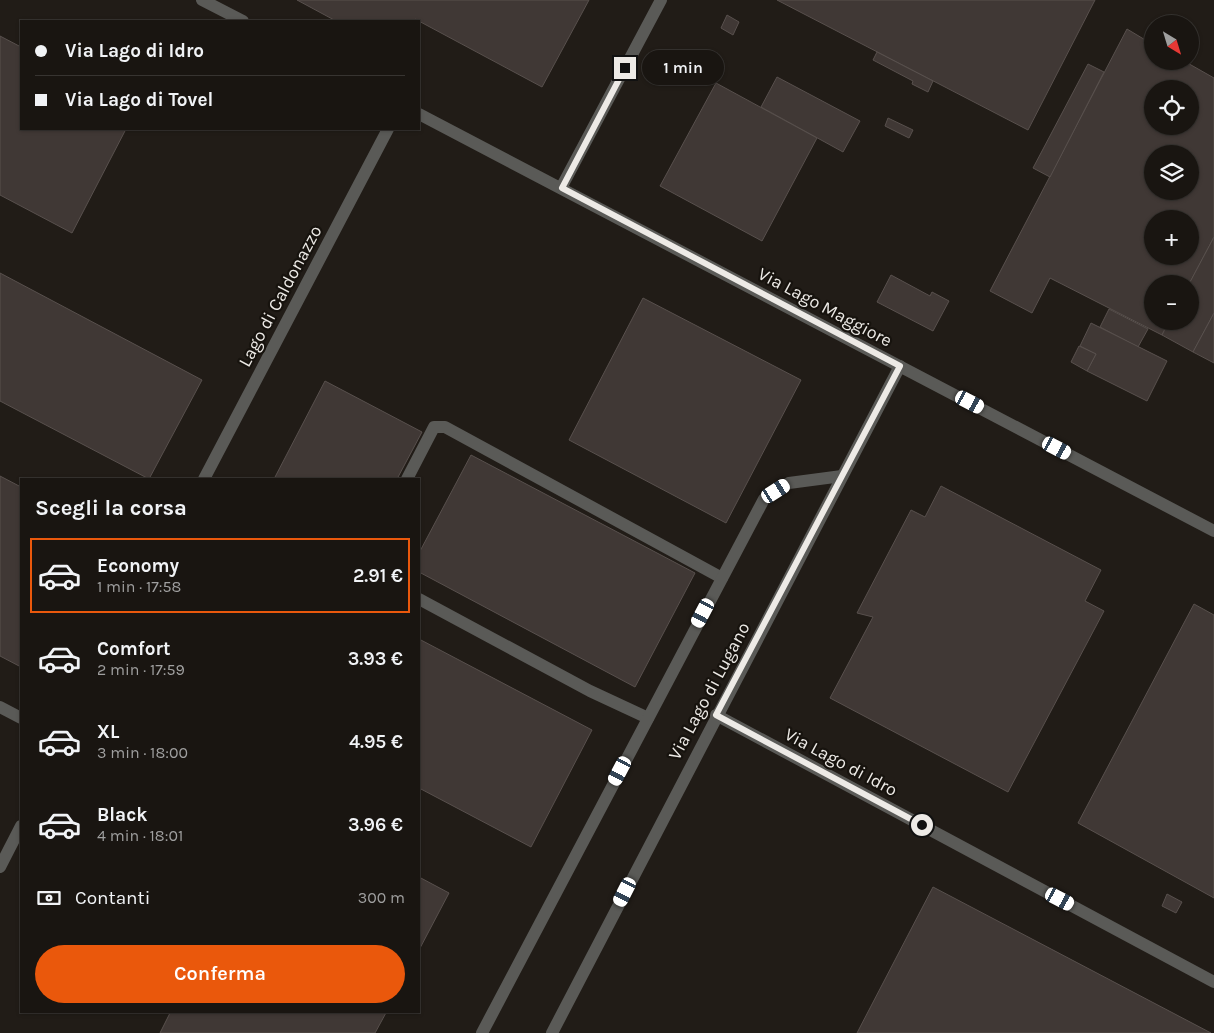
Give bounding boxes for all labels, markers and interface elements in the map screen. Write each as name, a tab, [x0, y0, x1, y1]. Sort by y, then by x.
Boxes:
north arrow	[1144, 15, 1199, 70]
map controls	[1144, 15, 1199, 330]
text: Via Lago di Idro	[65, 40, 204, 62]
callout: 1 min	[642, 50, 725, 86]
route end	[614, 57, 636, 79]
text: 1 min	[663, 58, 703, 77]
button: locate	[1144, 80, 1199, 135]
text: Via Lago di Tovel	[65, 89, 213, 111]
button: layers	[1144, 145, 1199, 200]
button: +	[1144, 210, 1199, 265]
street label: Lago di Caldonazzo	[233, 221, 327, 371]
street label: Via Lago Maggiore	[754, 262, 896, 352]
button: −	[1144, 275, 1199, 330]
car	[953, 388, 986, 416]
car	[1040, 434, 1073, 462]
car	[759, 477, 792, 505]
text: Scegli la corsa	[35, 495, 187, 521]
icon: car	[37, 553, 82, 598]
text: Economy	[97, 555, 179, 577]
text: 2.91 €	[353, 565, 403, 587]
text: 1 min · 17:58	[97, 577, 181, 596]
car	[689, 596, 716, 630]
street label: Via Lago di Lugano	[663, 618, 755, 764]
icon: car	[37, 636, 82, 681]
text: Comfort	[97, 638, 171, 660]
text: 3.93 €	[348, 648, 403, 670]
text: 2 min · 17:59	[97, 660, 185, 679]
icon: car	[37, 719, 82, 764]
text: XL	[97, 721, 119, 743]
street label: Via Lago di Idro	[781, 723, 901, 801]
text: 4.95 €	[349, 731, 403, 753]
text: 3 min · 18:00	[97, 743, 188, 762]
car	[606, 754, 633, 788]
icon: car	[37, 802, 82, 847]
text: Black	[97, 804, 148, 826]
text: 3.96 €	[348, 814, 403, 836]
route start	[911, 814, 933, 836]
text: 4 min · 18:01	[97, 826, 183, 845]
car	[611, 875, 638, 909]
icon: cash	[35, 884, 63, 912]
car	[1043, 885, 1076, 913]
text: Contanti	[75, 887, 150, 909]
text: 300 m	[358, 888, 405, 907]
button: Conferma	[35, 945, 405, 1003]

